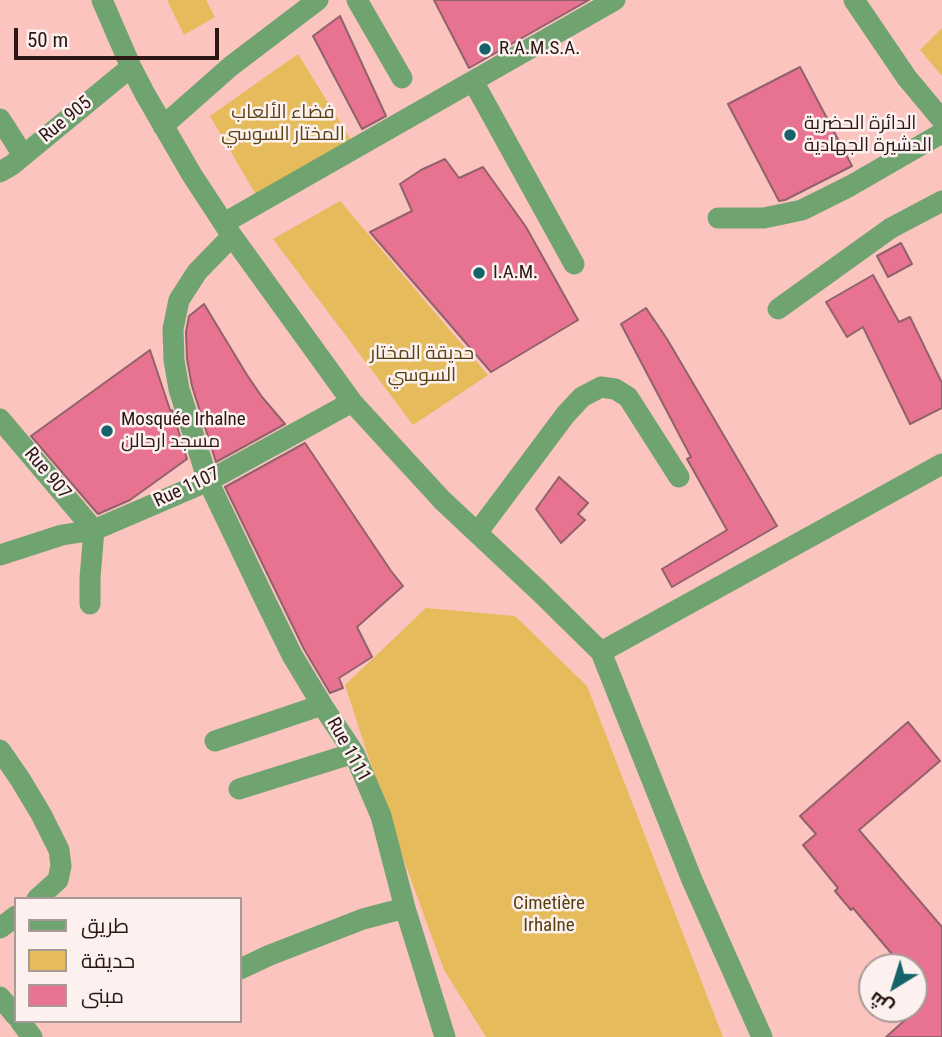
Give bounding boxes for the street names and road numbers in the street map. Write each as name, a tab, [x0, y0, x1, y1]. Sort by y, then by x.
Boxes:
street label: Rue 905	[35, 92, 97, 148]
street label: Rue 907	[19, 443, 75, 505]
street label: Rue 1107	[150, 463, 224, 513]
street label: Rue 1111	[321, 714, 375, 786]

